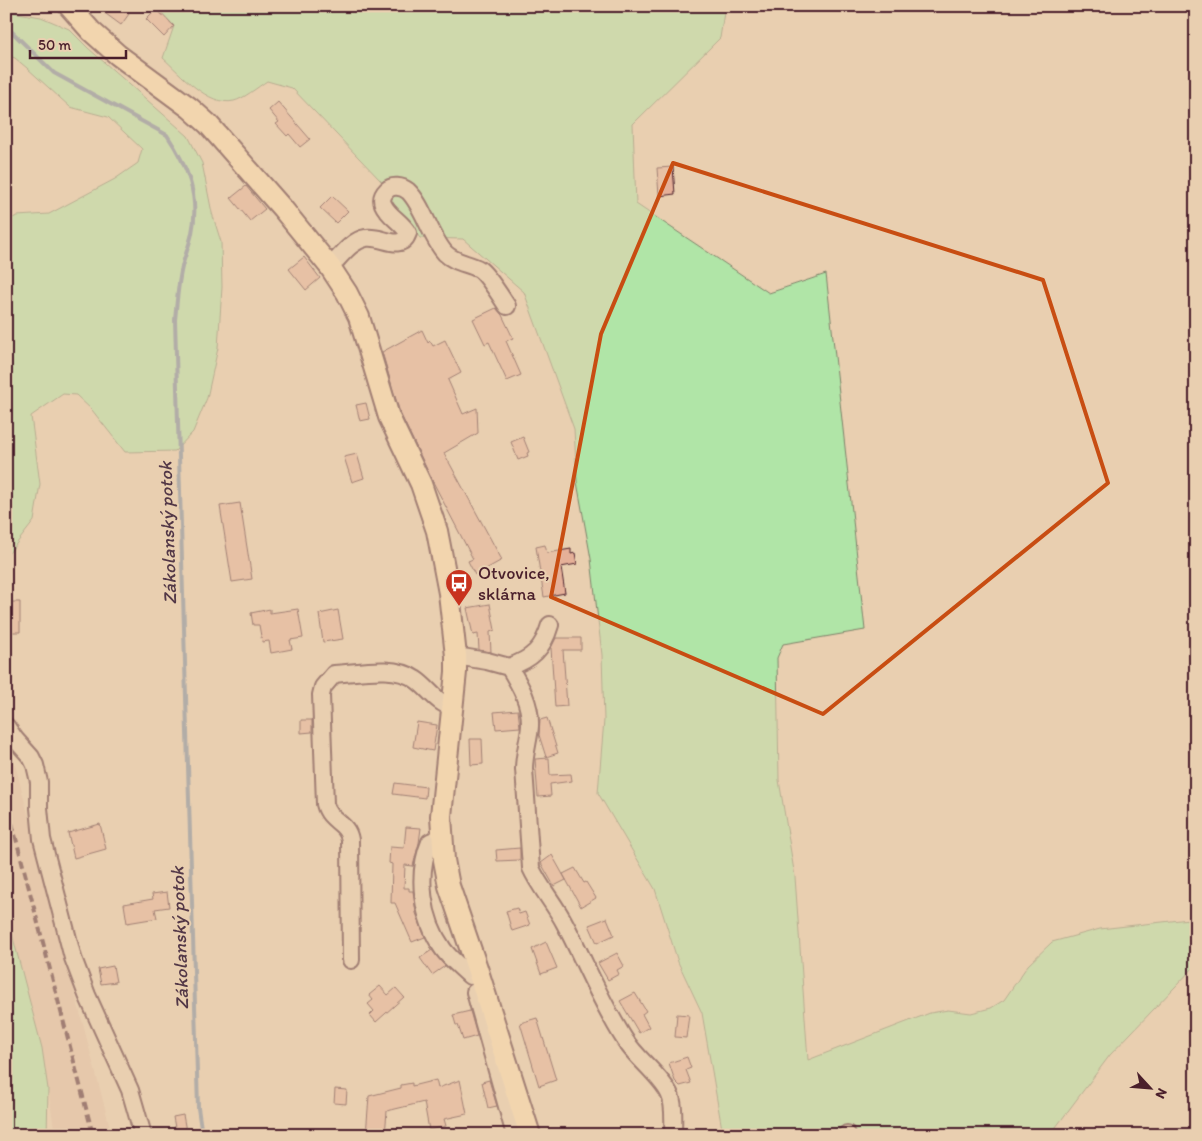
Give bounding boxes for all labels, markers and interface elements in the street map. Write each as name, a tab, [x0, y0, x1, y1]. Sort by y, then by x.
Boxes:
scale bar	[30, 28, 126, 60]
text: 50 m	[38, 36, 71, 54]
water label: Zákolanský potok	[153, 460, 181, 605]
place label: Otvovice, sklárna	[478, 562, 550, 605]
bus stop icon: Otvovice, sklárna	[444, 568, 474, 607]
water label: Zákolanský potok	[165, 865, 193, 1010]
north arrow	[1124, 1064, 1174, 1114]
text: N	[1152, 1086, 1171, 1101]

